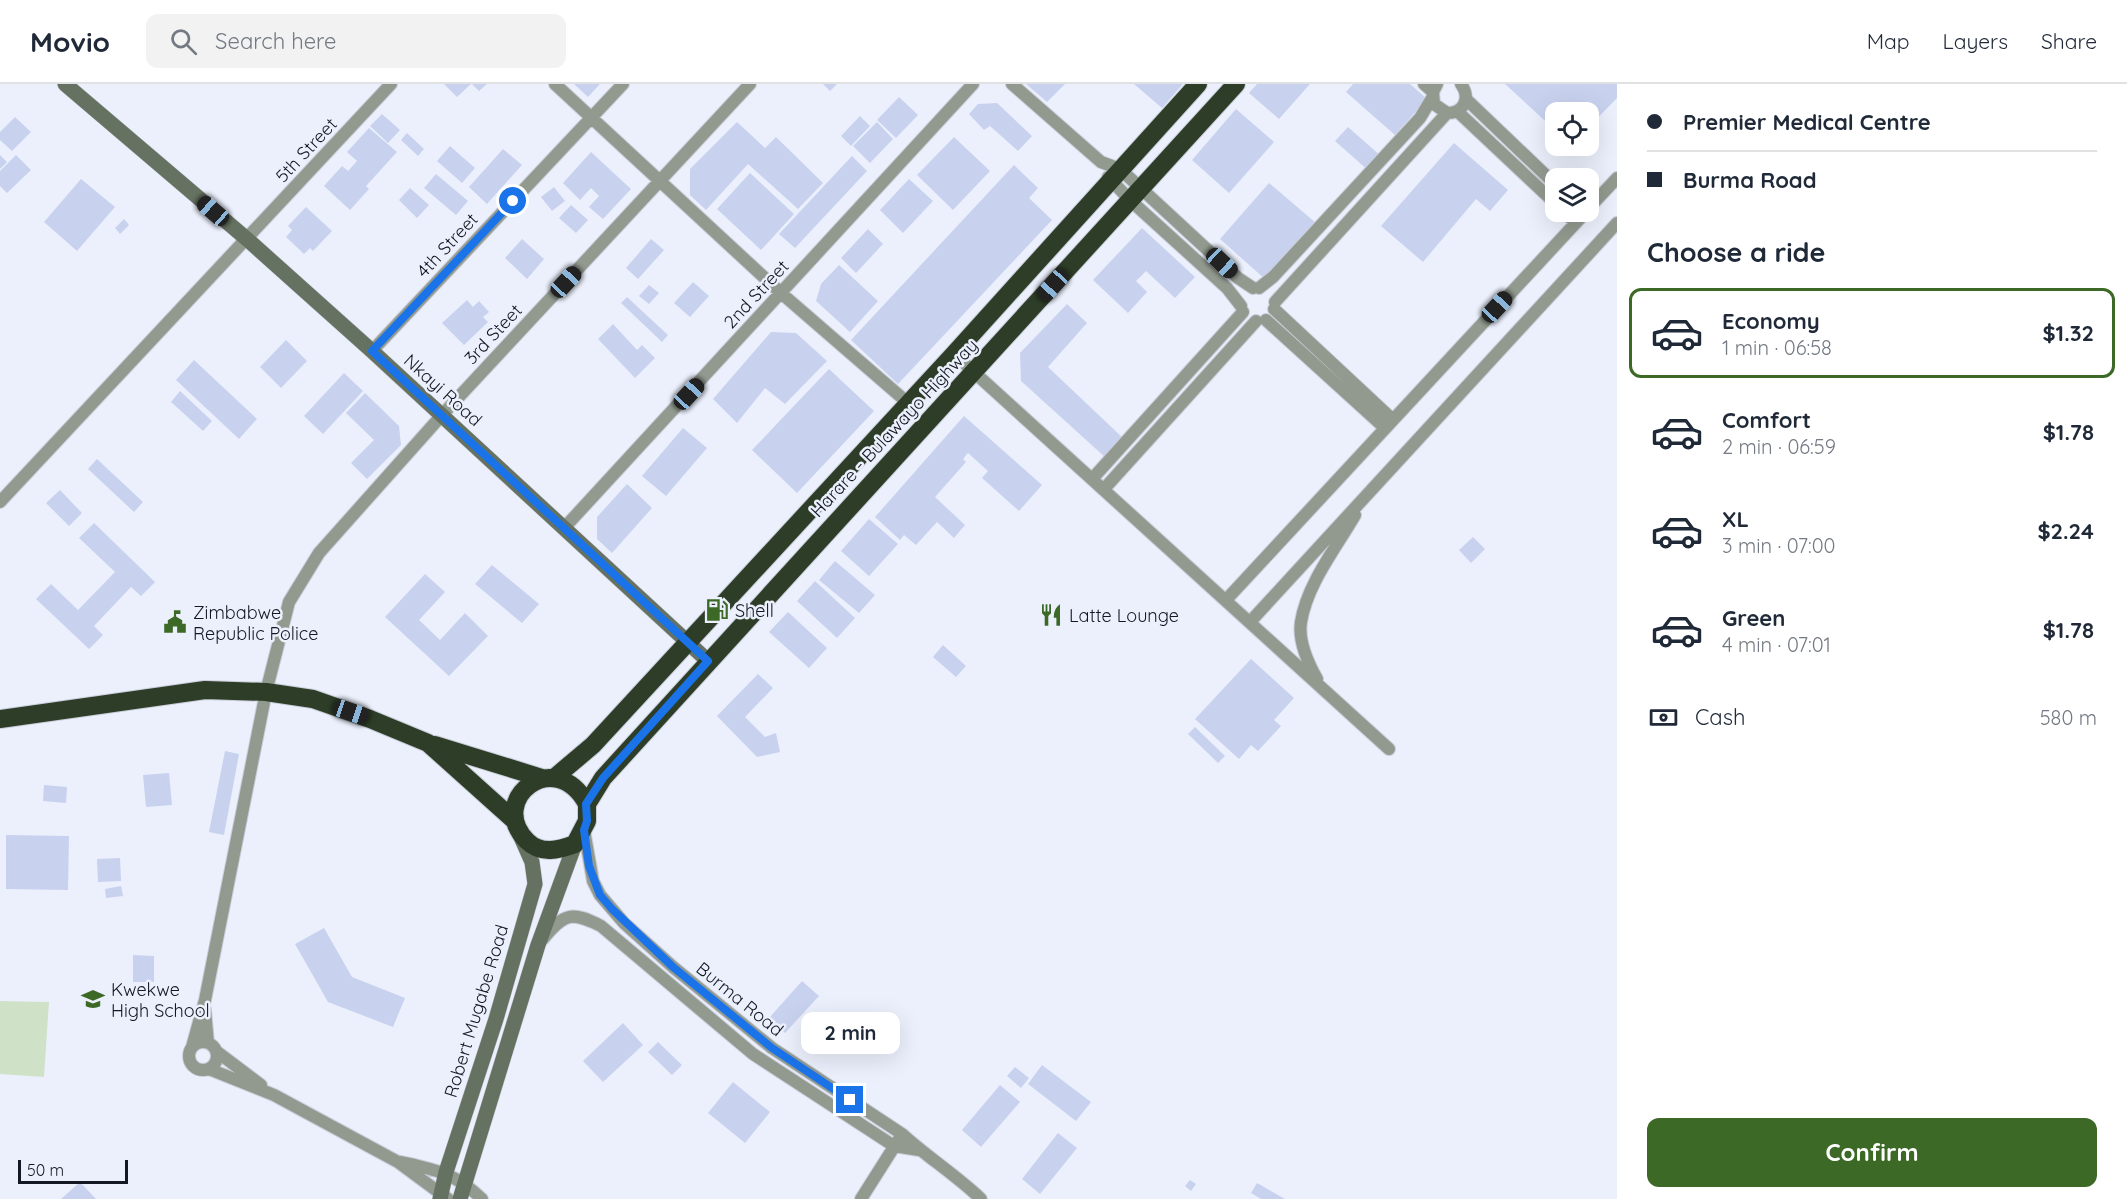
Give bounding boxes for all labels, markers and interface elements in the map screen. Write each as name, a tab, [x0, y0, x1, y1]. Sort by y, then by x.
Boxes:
search box	[146, 14, 566, 68]
text: Movio	[30, 24, 110, 59]
icon: search	[167, 25, 200, 58]
text: Search here	[215, 27, 337, 55]
text: Map	[1867, 28, 1910, 54]
text: Layers	[1943, 28, 2008, 54]
text: Share	[2041, 28, 2097, 54]
map controls	[1545, 102, 1599, 222]
button: locate	[1545, 102, 1599, 156]
text: Premier Medical Centre	[1683, 108, 1931, 136]
street label: 5th Street	[270, 113, 342, 187]
text: Burma Road	[1683, 166, 1817, 194]
button: layers	[1545, 168, 1599, 222]
route start	[499, 187, 526, 214]
car	[194, 192, 232, 230]
street label: 4th Street	[411, 208, 483, 282]
text: Choose a ride	[1647, 235, 1825, 269]
car	[1203, 244, 1241, 282]
street label: 2nd Street	[718, 255, 794, 333]
car	[547, 263, 585, 301]
car	[1034, 266, 1072, 304]
car	[1478, 288, 1516, 326]
street label: 3rd Steet	[459, 299, 527, 369]
icon: car	[1650, 306, 1704, 360]
text: Economy	[1722, 307, 1820, 335]
text: $1.32	[2042, 319, 2094, 347]
street label: Harare - Bulawayo Highway	[805, 334, 983, 522]
text: 1 min · 06:58	[1722, 335, 1832, 360]
street label: Nkayi Road	[399, 349, 487, 431]
car	[670, 375, 708, 413]
icon: car	[1650, 405, 1704, 459]
text: Comfort	[1722, 406, 1811, 434]
text: $1.78	[2043, 418, 2094, 446]
text: 2 min · 06:59	[1722, 434, 1836, 459]
icon: car	[1650, 504, 1704, 558]
text: XL	[1722, 505, 1749, 533]
text: $2.24	[2037, 517, 2094, 545]
text: 3 min · 07:00	[1722, 533, 1835, 558]
fuel station icon: Shell	[704, 597, 730, 623]
place label: Shell	[735, 599, 774, 622]
place label: Zimbabwe Republic Police	[193, 601, 318, 645]
restaurant icon: Latte Lounge	[1038, 602, 1064, 628]
icon: car	[1650, 603, 1704, 657]
place label: Latte Lounge	[1069, 604, 1179, 627]
text: Green	[1722, 604, 1785, 632]
public building icon: Zimbabwe Republic Police	[162, 609, 188, 635]
text: $1.78	[2043, 616, 2094, 644]
text: 4 min · 07:01	[1722, 632, 1831, 657]
car	[331, 698, 371, 726]
icon: cash	[1647, 701, 1680, 734]
text: Cash	[1695, 703, 1746, 731]
text: 580 m	[2040, 705, 2097, 730]
street label: Robert Mugabe Road	[439, 922, 513, 1100]
street label: Burma Road	[692, 957, 788, 1041]
place label: Kwekwe High School	[111, 978, 210, 1022]
school or university icon: Kwekwe High School	[80, 986, 106, 1012]
callout: 2 min	[800, 1013, 900, 1055]
text: 2 min	[824, 1020, 877, 1045]
route end	[836, 1086, 863, 1113]
button: Confirm	[1647, 1118, 2097, 1187]
scale bar	[18, 1157, 128, 1184]
text: 50 m	[27, 1160, 64, 1180]

